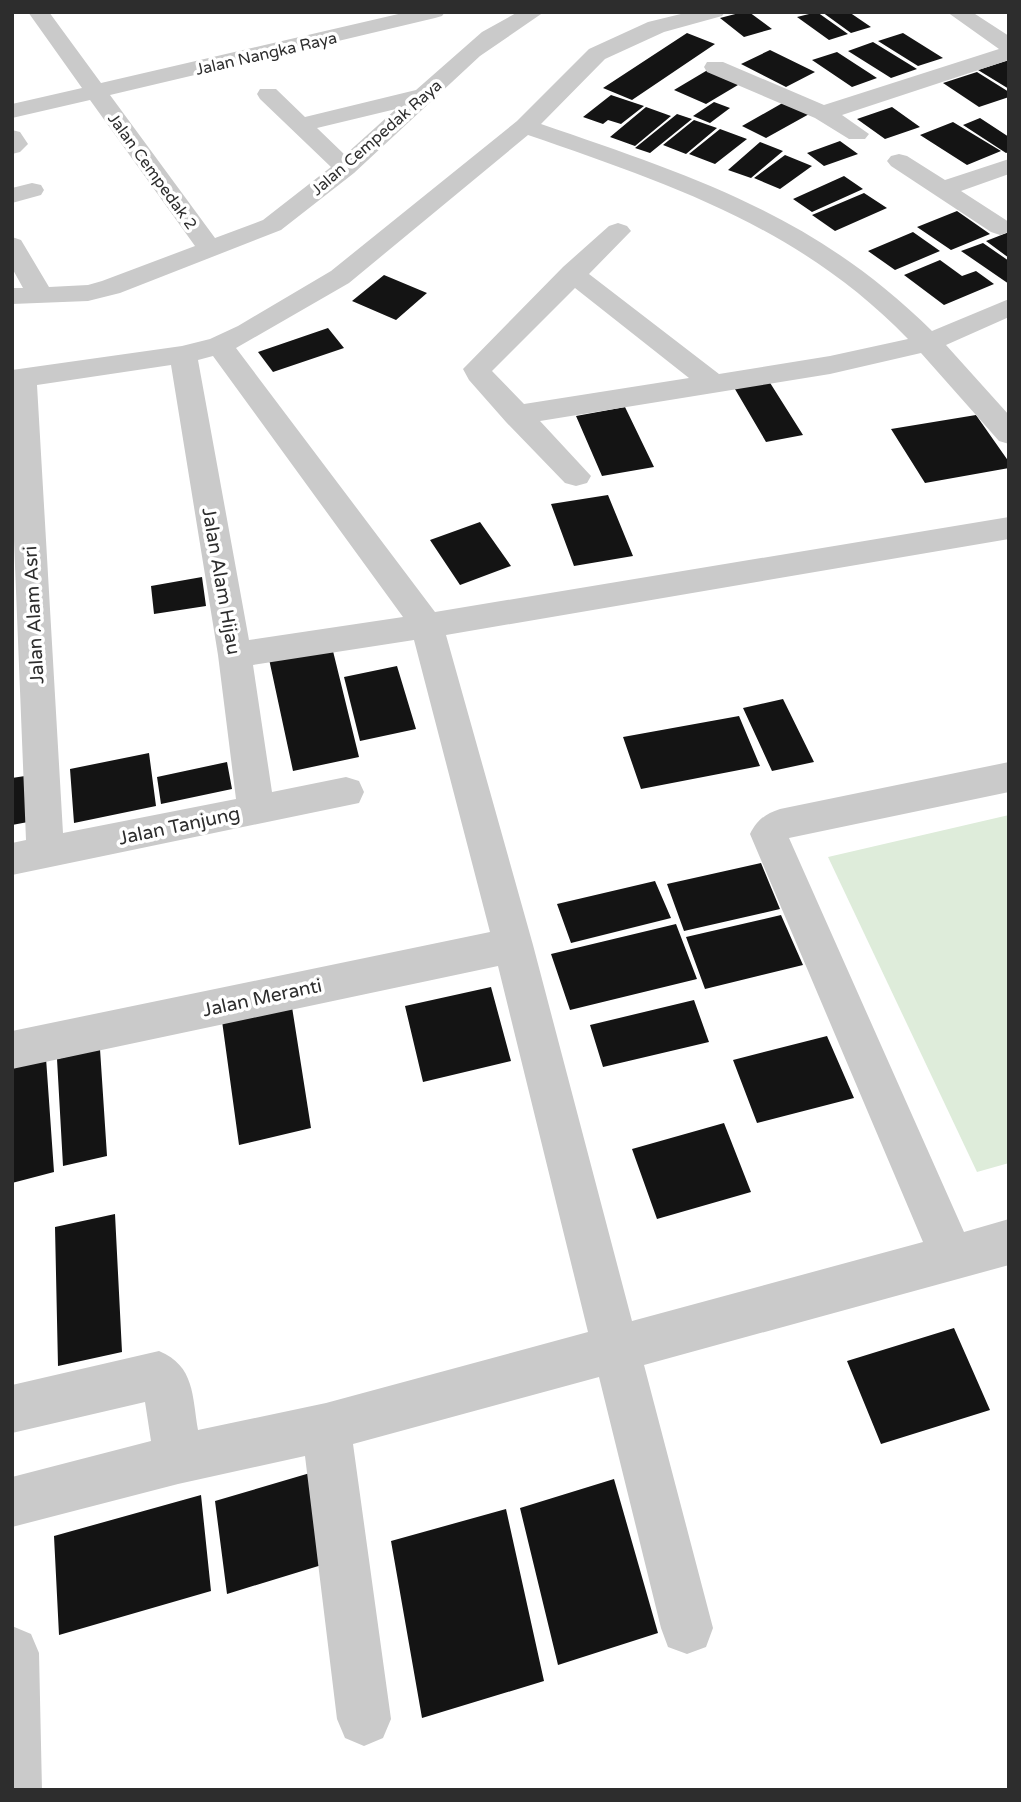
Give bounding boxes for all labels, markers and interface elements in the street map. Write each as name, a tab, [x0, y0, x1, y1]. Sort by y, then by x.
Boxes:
street label: Jalan Nangka Raya	[194, 28, 339, 80]
street label: Jalan Cempedak Raya	[307, 75, 446, 200]
street label: Jalan Cempedak 2	[103, 109, 201, 234]
street label: Jalan Alam Hijau	[197, 506, 245, 657]
street label: Jalan Alam Asri	[19, 545, 49, 685]
street label: Jalan Tanjung	[116, 802, 242, 850]
street label: Jalan Meranti	[200, 975, 324, 1021]

